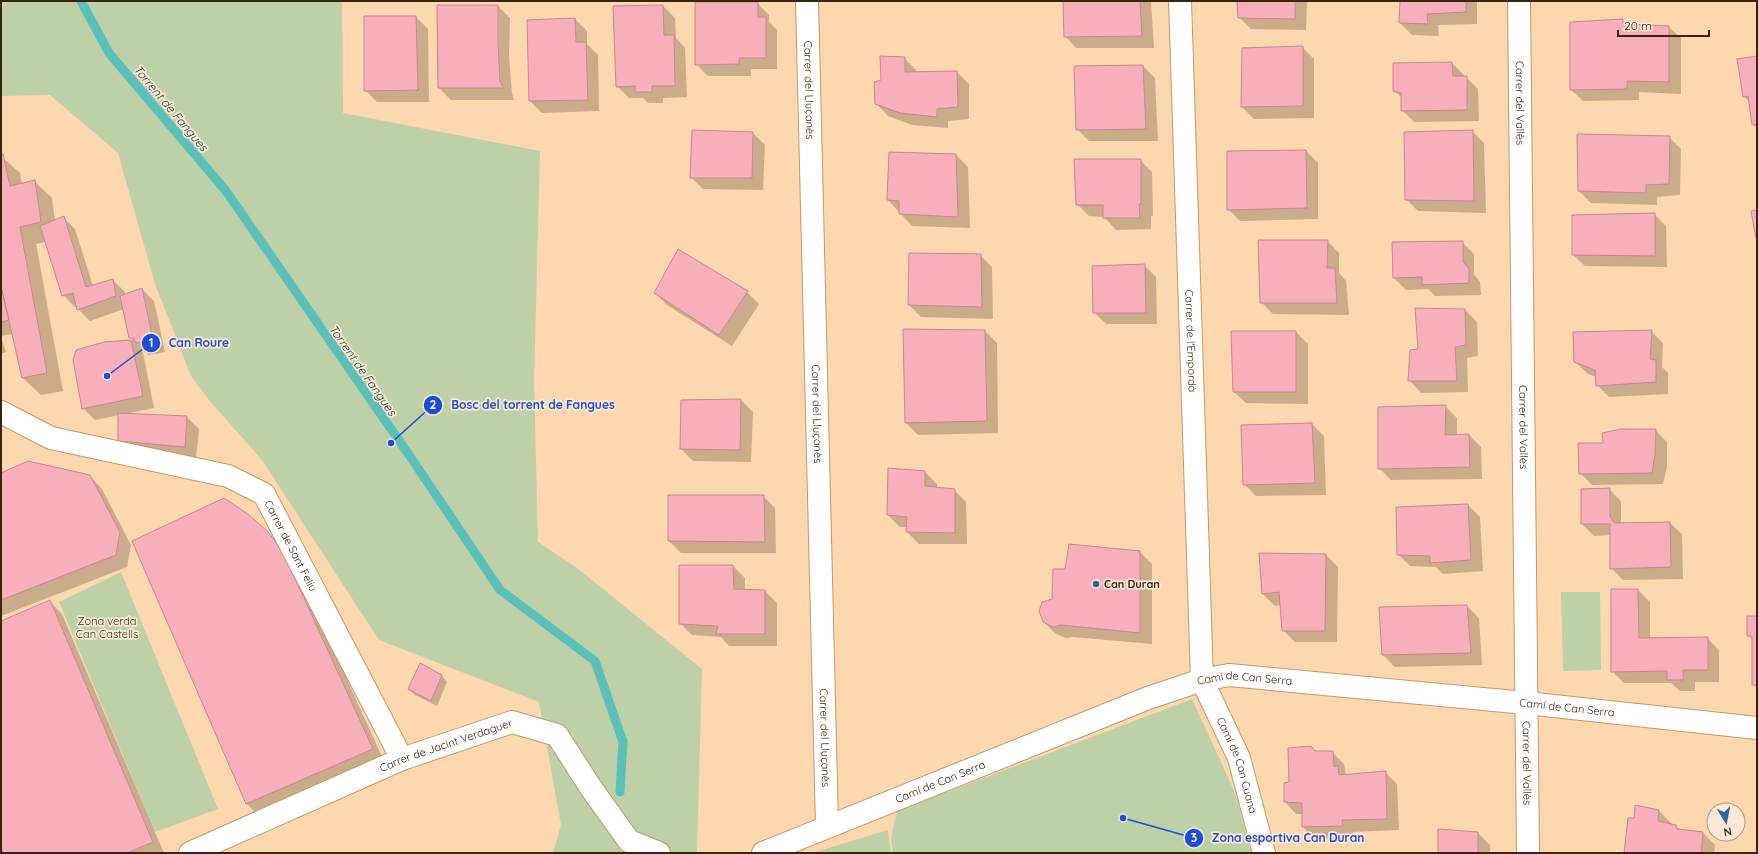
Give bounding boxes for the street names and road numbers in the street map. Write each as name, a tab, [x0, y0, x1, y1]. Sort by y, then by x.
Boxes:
street label: Carrer del Lluçanès	[801, 40, 817, 140]
street label: Carrer del Vallès	[1513, 61, 1528, 145]
street label: Carrer de l'Empordà	[1182, 289, 1200, 393]
street label: Carrer del Lluçanès	[809, 364, 825, 463]
street label: Carrer del Vallès	[1516, 385, 1531, 469]
street label: Carrer de Sant Feliu	[261, 498, 320, 594]
street label: Camí de Can Serra	[1195, 668, 1293, 688]
street label: Carrer del Lluçanès	[817, 688, 833, 787]
street label: Camí de Can Serra	[1519, 695, 1615, 720]
street label: Carrer de Jacint Verdaguer	[377, 715, 515, 775]
street label: Camí de Can Cuana	[1214, 715, 1260, 815]
street label: Carrer del Vallès	[1520, 721, 1534, 805]
street label: Camí de Can Serra	[893, 757, 987, 806]

